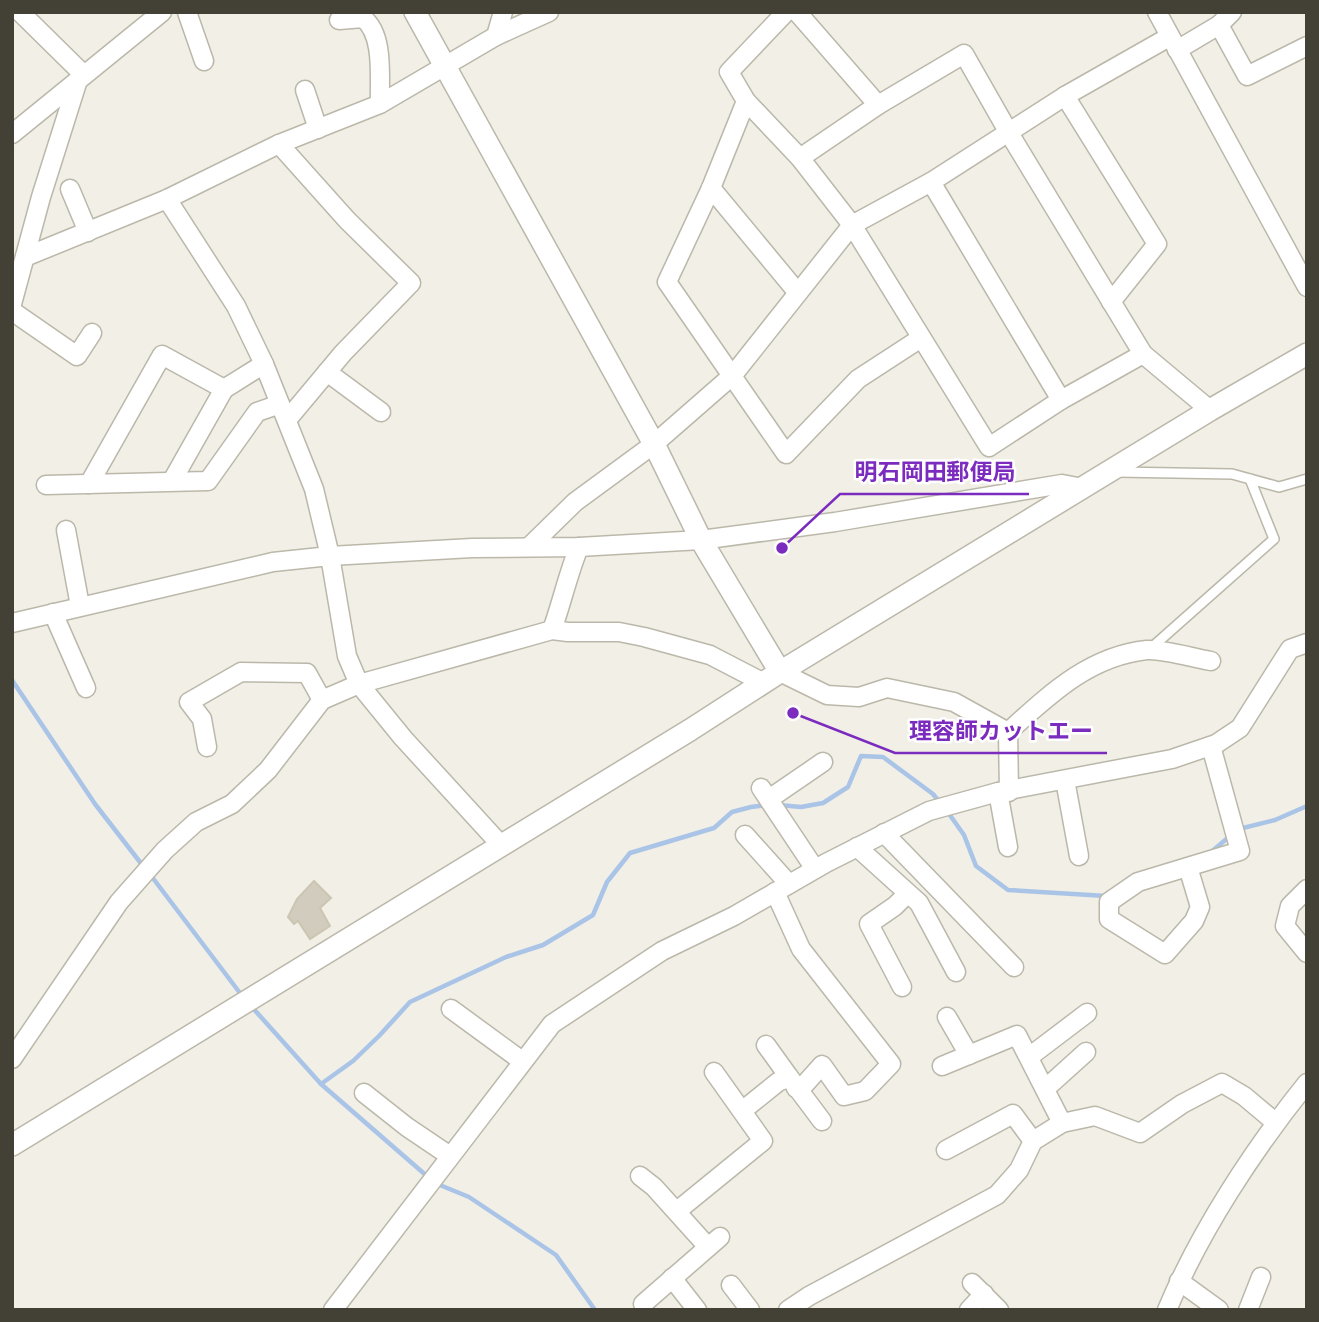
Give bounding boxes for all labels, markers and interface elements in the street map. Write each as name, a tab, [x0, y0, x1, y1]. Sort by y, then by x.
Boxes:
callout: 明石岡田郵便局	[840, 450, 1029, 494]
text: 明石岡田郵便局	[855, 455, 1016, 489]
callout: 理容師カットエー	[895, 709, 1107, 753]
text: 理容師カットエー	[909, 714, 1093, 748]

